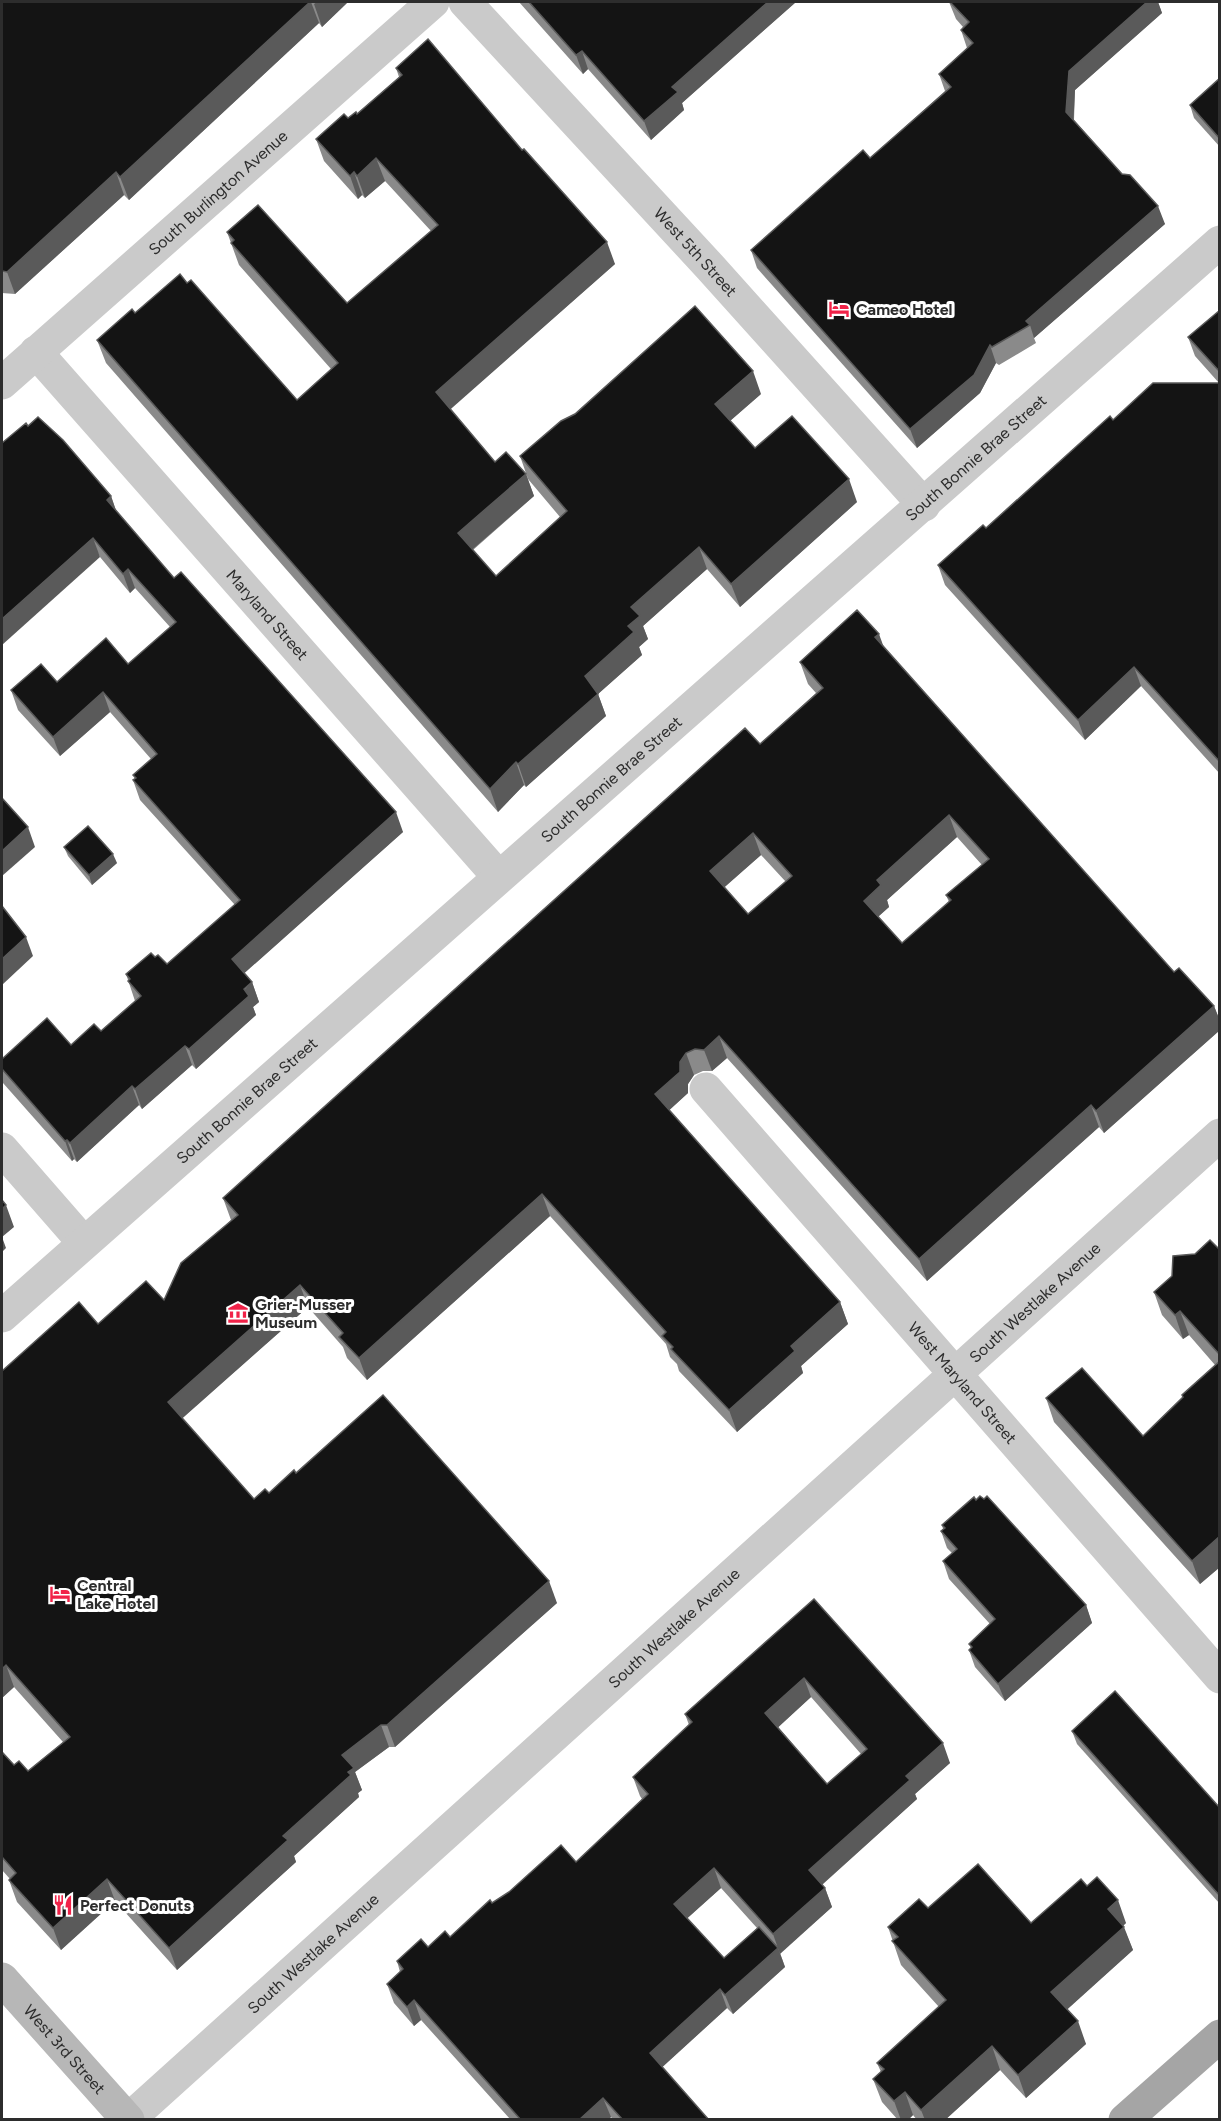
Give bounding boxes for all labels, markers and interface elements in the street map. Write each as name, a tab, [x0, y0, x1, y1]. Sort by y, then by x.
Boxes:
street label: South Burlington Avenue	[145, 126, 292, 259]
street label: West 5th Street	[650, 204, 741, 301]
hotel icon: Cameo Hotel	[827, 297, 851, 321]
place label: Cameo Hotel	[856, 300, 952, 319]
street label: South Bonnie Brae Street	[902, 391, 1050, 525]
street label: Maryland Street	[222, 566, 312, 664]
street label: South Bonnie Brae Street	[537, 712, 686, 846]
street label: South Bonnie Brae Street	[173, 1034, 321, 1168]
street label: South Westlake Avenue	[965, 1238, 1105, 1367]
place label: Grier-Musser Museum	[255, 1295, 351, 1332]
museum icon: Grier-Musser Museum	[226, 1301, 250, 1325]
street label: West Maryland Street	[904, 1318, 1021, 1448]
street label: South Westlake Avenue	[605, 1564, 744, 1692]
place label: Central Lake Hotel	[77, 1576, 155, 1613]
hotel icon: Central Lake Hotel	[48, 1582, 72, 1606]
street label: South Westlake Avenue	[244, 1889, 383, 2018]
restaurant icon: Perfect Donuts	[51, 1893, 75, 1917]
place label: Perfect Donuts	[80, 1896, 191, 1915]
street label: West 3rd Street	[19, 2001, 109, 2098]

